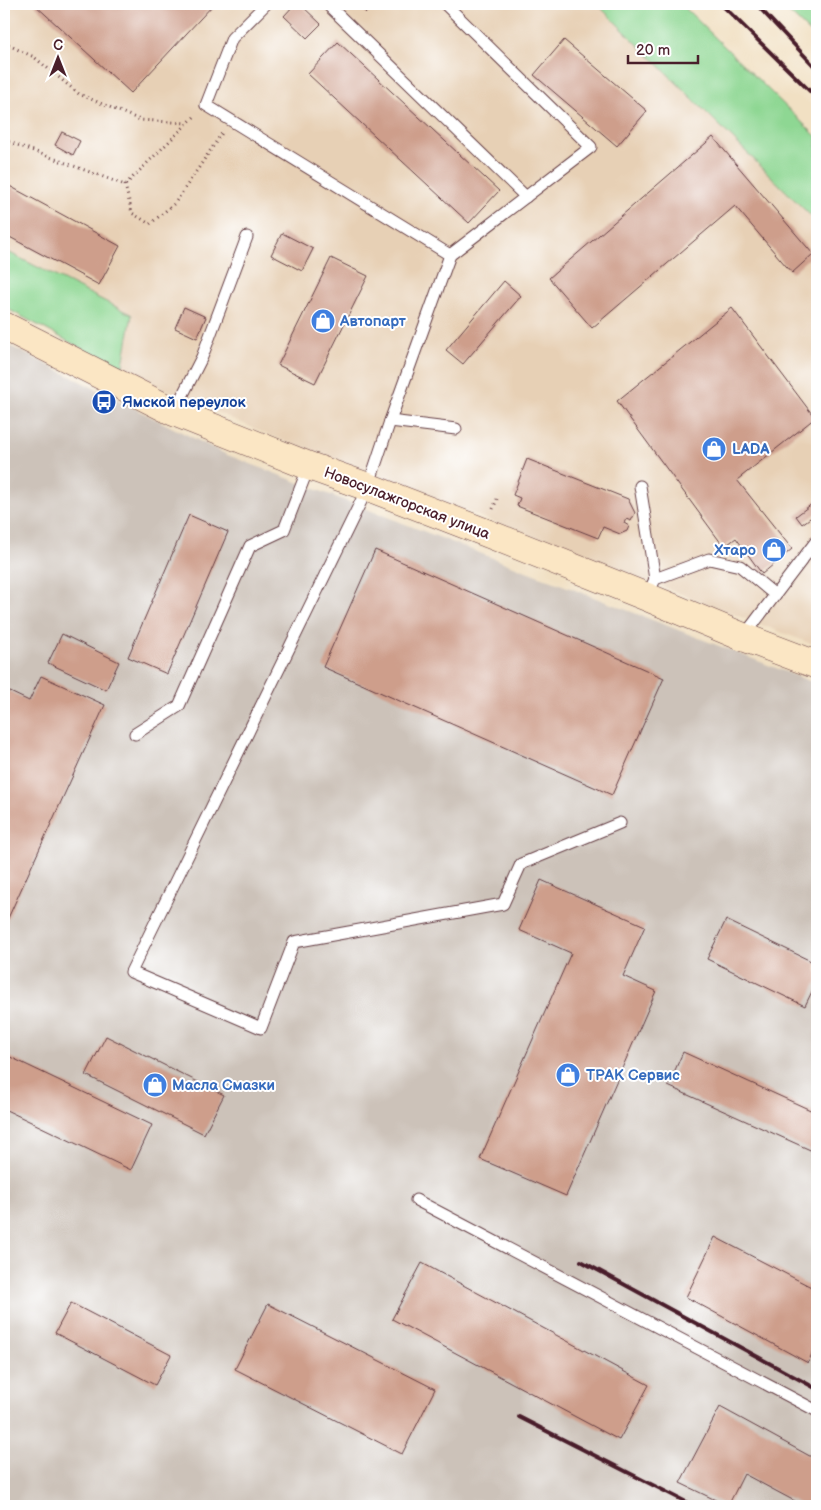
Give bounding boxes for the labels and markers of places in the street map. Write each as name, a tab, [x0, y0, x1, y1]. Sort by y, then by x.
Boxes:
shop icon: Автопарт	[310, 308, 336, 334]
place label: Автопарт	[339, 312, 407, 331]
bus stop icon: Ямской переулок	[91, 389, 117, 415]
place label: Ямской переулок	[122, 393, 247, 412]
shop icon: LADA	[701, 436, 727, 462]
place label: LADA	[732, 440, 770, 459]
shop icon: Хтаро	[761, 537, 787, 563]
place label: Хтаро	[713, 541, 756, 560]
shop icon: ТРАК Сервис	[555, 1062, 581, 1088]
place label: ТРАК Сервис	[586, 1066, 680, 1085]
shop icon: Масла Смазки	[142, 1072, 168, 1098]
place label: Масла Смазки	[172, 1076, 275, 1095]

